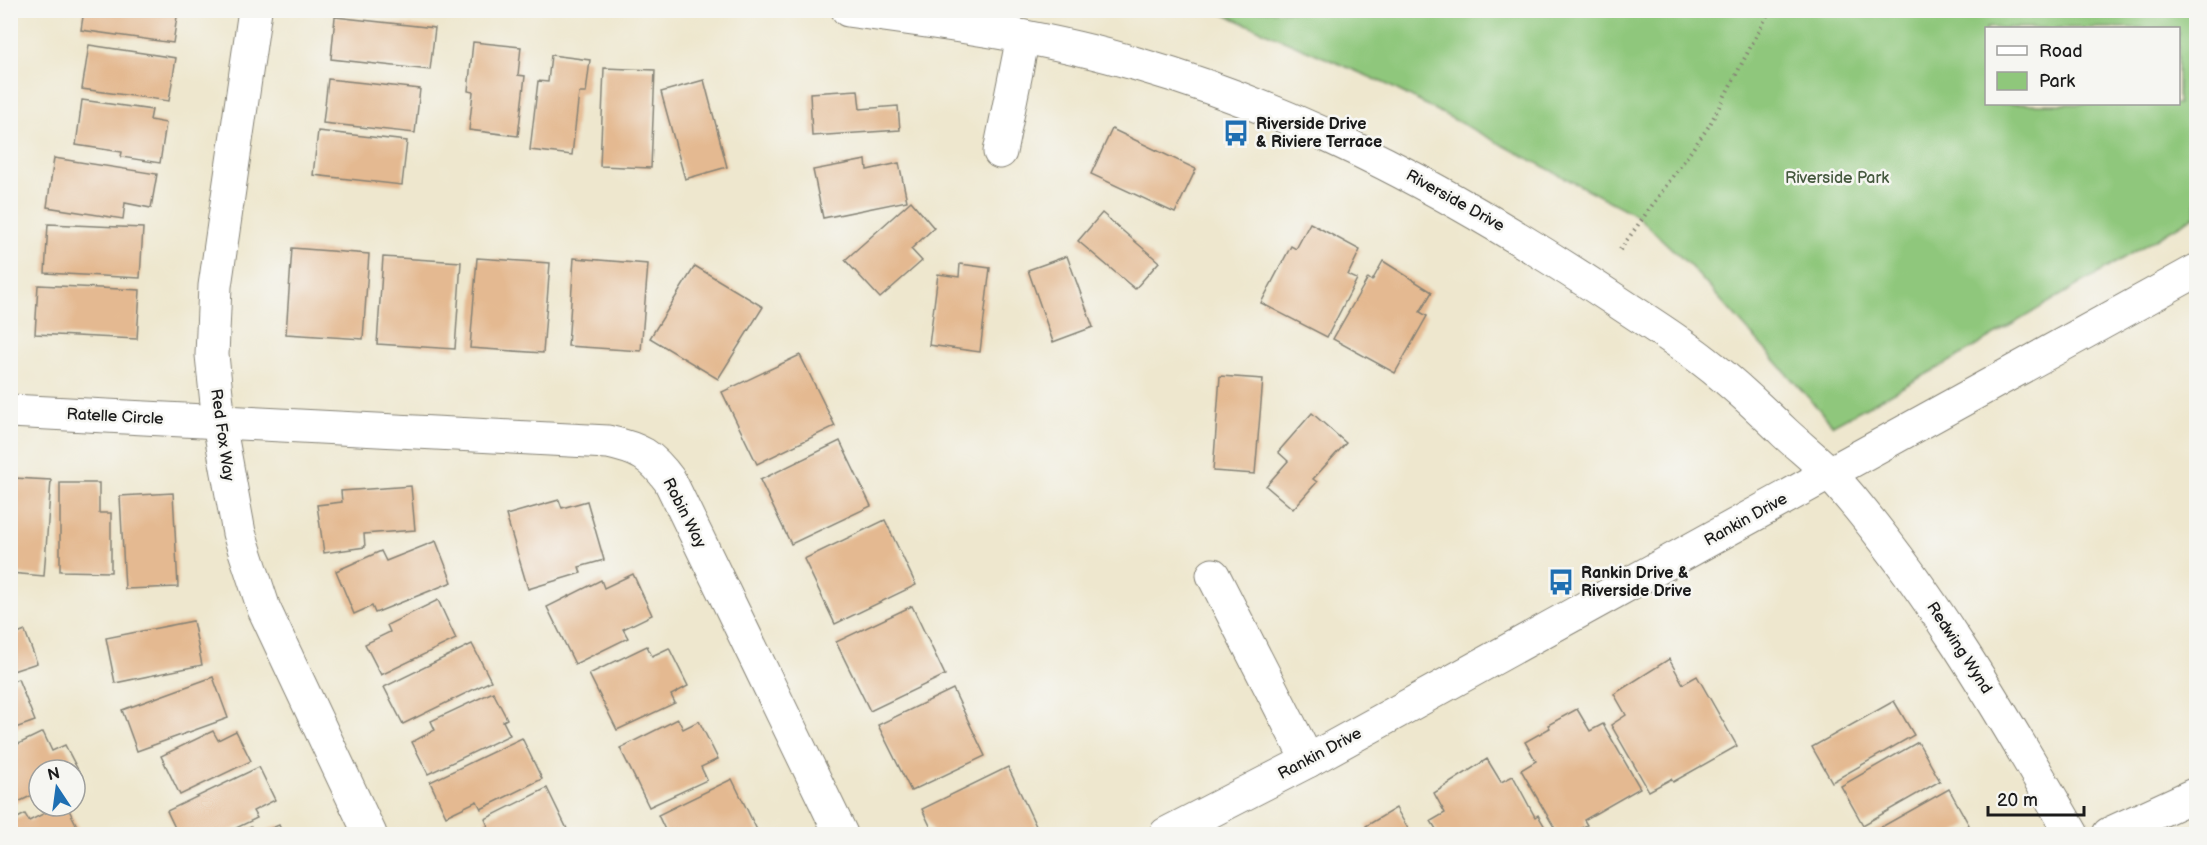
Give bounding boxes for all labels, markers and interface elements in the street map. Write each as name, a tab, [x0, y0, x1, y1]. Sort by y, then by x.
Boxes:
legend	[1985, 27, 2180, 105]
text: Road	[2039, 41, 2083, 62]
text: Park	[2039, 71, 2075, 92]
place label: Riverside Drive & Riviere Terrace	[1256, 115, 1382, 152]
bus stop icon: Riverside Drive & Riviere Terrace	[1221, 118, 1251, 148]
street label: Riverside Drive	[1402, 166, 1508, 236]
park label: Riverside Park	[1785, 169, 1889, 188]
street label: Red Fox Way	[206, 388, 238, 483]
street label: Ratelle Circle	[66, 405, 165, 429]
street label: Robin Way	[658, 475, 710, 552]
street label: Rankin Drive	[1701, 489, 1791, 551]
place label: Rankin Drive & Riverside Drive	[1581, 564, 1691, 601]
bus stop icon: Rankin Drive & Riverside Drive	[1546, 567, 1576, 597]
street label: Redwing Wynd	[1922, 599, 1996, 697]
street label: Rankin Drive	[1275, 724, 1366, 784]
north arrow	[27, 758, 87, 818]
text: N	[46, 764, 62, 785]
scale bar	[1988, 779, 2084, 817]
text: 20 m	[1997, 790, 2038, 811]

